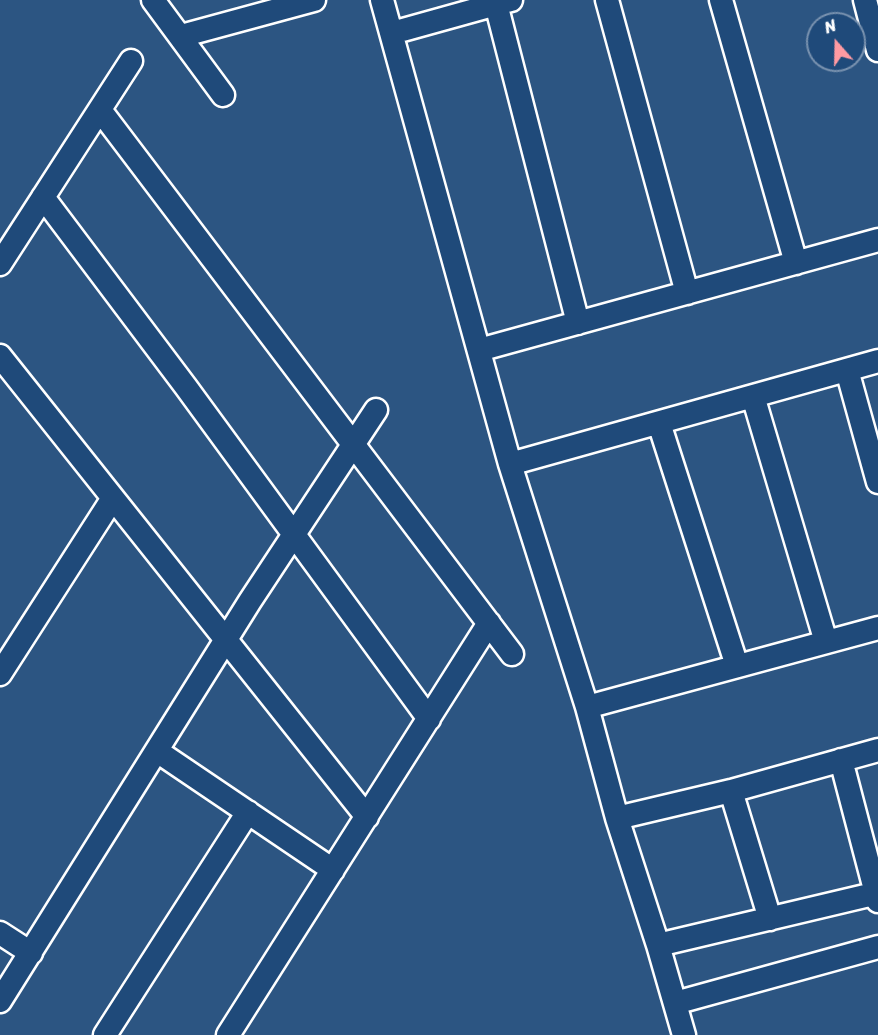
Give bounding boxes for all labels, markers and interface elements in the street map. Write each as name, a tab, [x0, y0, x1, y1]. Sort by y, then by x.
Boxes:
text: N	[820, 11, 841, 42]
north arrow	[806, 12, 866, 72]

